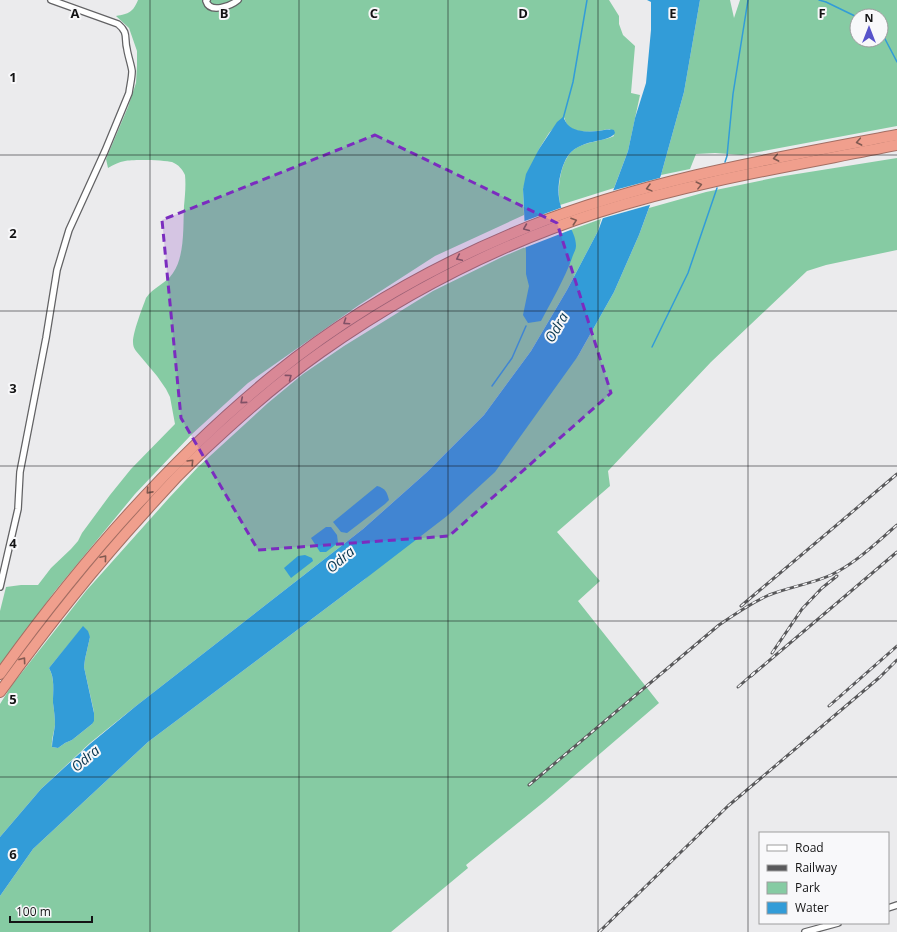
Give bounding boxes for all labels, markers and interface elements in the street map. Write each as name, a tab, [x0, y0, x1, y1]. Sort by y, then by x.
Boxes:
text: A	[71, 4, 80, 22]
text: B	[220, 4, 229, 22]
text: C	[370, 4, 378, 22]
text: D	[518, 4, 528, 22]
text: E	[669, 4, 677, 22]
text: F	[818, 4, 826, 22]
north arrow	[849, 8, 889, 48]
text: N	[865, 10, 873, 25]
text: 1	[9, 68, 17, 86]
one-way arrow	[856, 137, 862, 146]
one-way arrow	[773, 154, 779, 162]
one-way arrow	[695, 181, 702, 190]
one-way arrow	[646, 183, 652, 191]
one-way arrow	[570, 217, 577, 226]
one-way arrow	[522, 223, 530, 231]
text: 2	[9, 224, 17, 242]
one-way arrow	[456, 253, 463, 261]
water label: Odra	[540, 308, 572, 345]
one-way arrow	[343, 317, 350, 325]
one-way arrow	[284, 374, 291, 381]
text: 3	[9, 379, 17, 397]
one-way arrow	[240, 396, 247, 403]
one-way arrow	[186, 459, 194, 467]
one-way arrow	[147, 487, 154, 494]
text: 4	[9, 534, 17, 552]
water label: Odra	[322, 542, 358, 576]
one-way arrow	[99, 556, 106, 563]
one-way arrow	[18, 658, 25, 665]
text: 5	[9, 690, 17, 708]
water label: Odra	[67, 741, 103, 775]
legend	[759, 832, 889, 924]
text: Road	[795, 839, 824, 856]
text: 6	[9, 845, 17, 863]
text: Railway	[795, 859, 838, 876]
text: Park	[795, 879, 821, 896]
scale bar	[10, 898, 92, 924]
text: Water	[795, 899, 829, 916]
text: 100 m	[16, 903, 51, 920]

